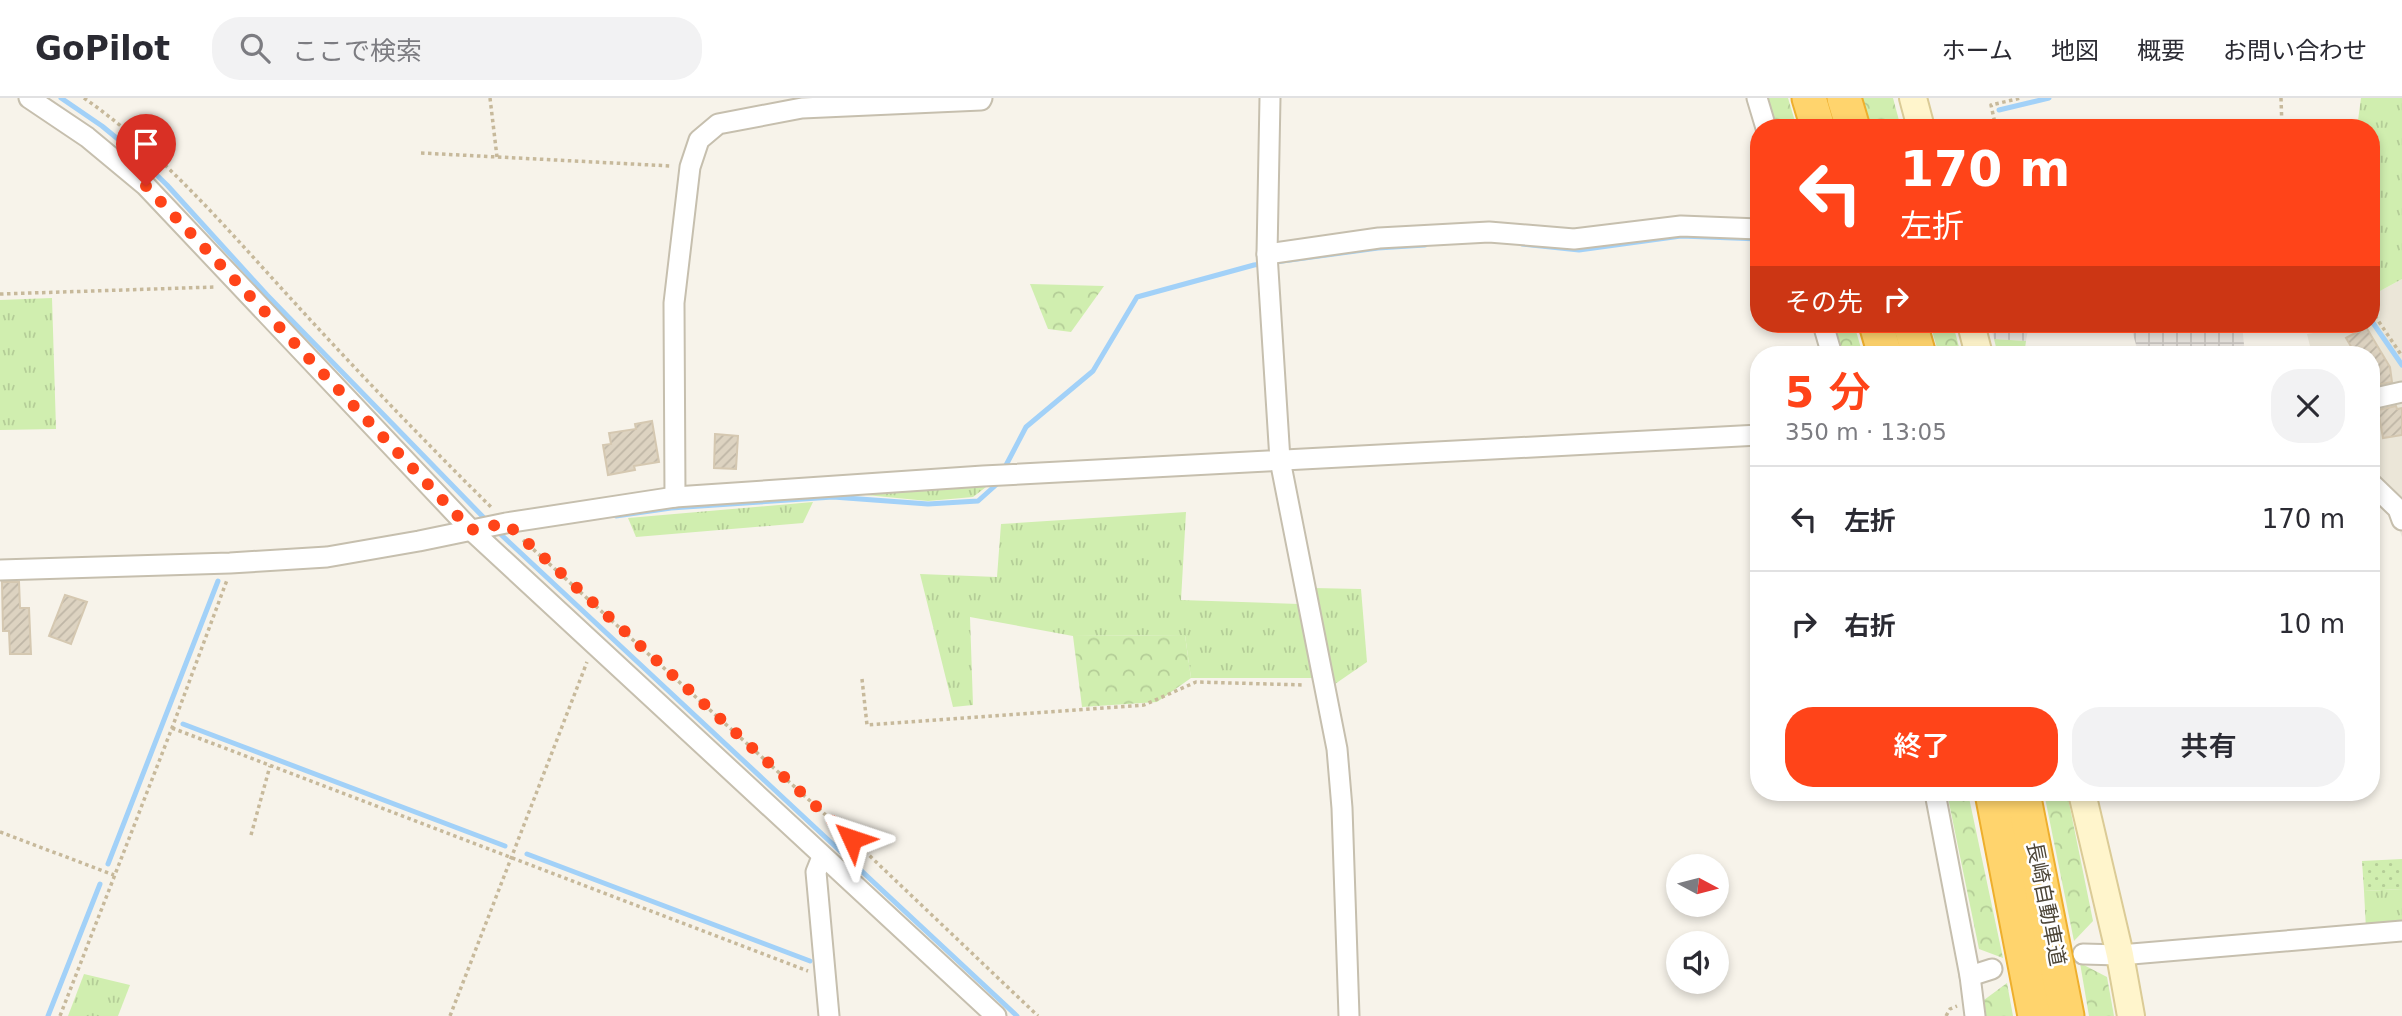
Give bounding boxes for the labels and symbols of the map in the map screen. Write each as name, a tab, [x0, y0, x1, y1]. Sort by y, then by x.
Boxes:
pin	[116, 114, 176, 186]
position arrow	[815, 802, 889, 876]
street label: 長崎自動車道	[2022, 840, 2070, 968]
north arrow	[1666, 854, 1729, 917]

